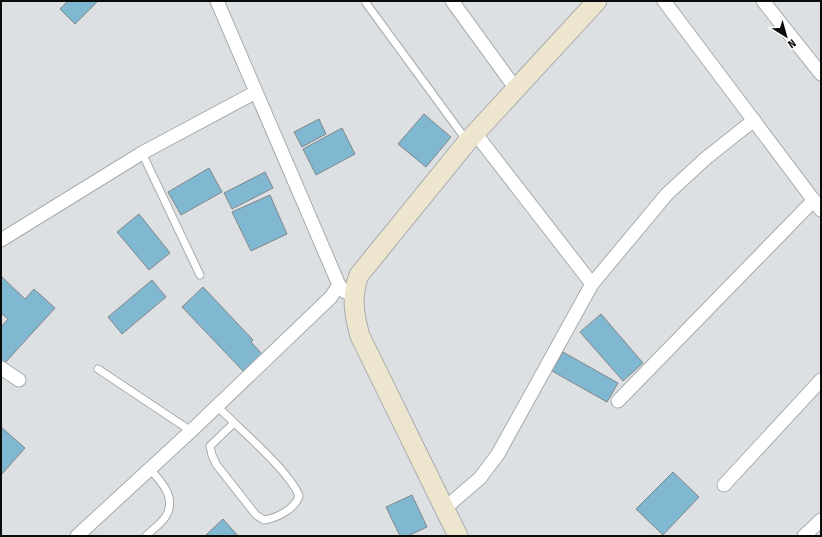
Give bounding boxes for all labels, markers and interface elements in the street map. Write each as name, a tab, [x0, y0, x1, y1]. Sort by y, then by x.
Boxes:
north arrow	[766, 16, 806, 56]
text: N	[785, 36, 798, 51]

